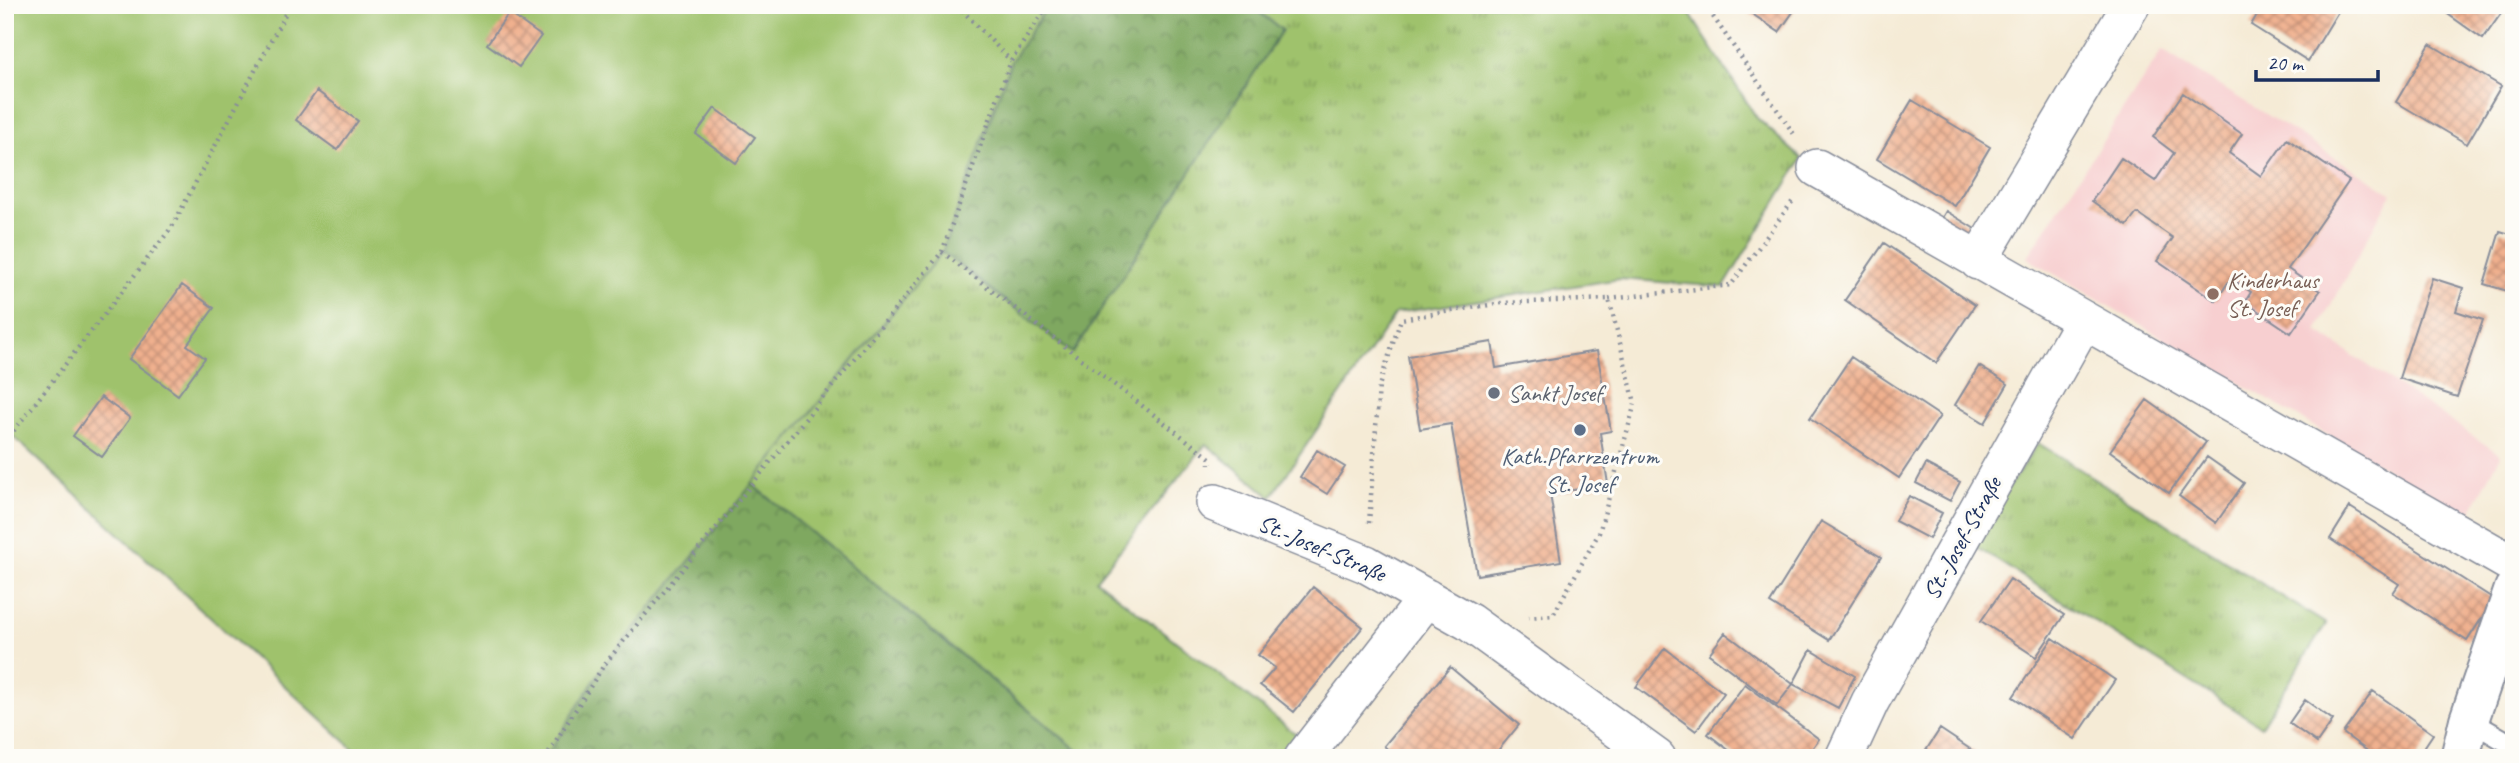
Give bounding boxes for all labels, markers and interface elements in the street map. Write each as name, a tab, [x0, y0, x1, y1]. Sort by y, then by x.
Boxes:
scale bar	[2256, 38, 2379, 82]
text: 20 m	[2267, 50, 2305, 76]
place label: Kinderhaus St. Josef	[2227, 265, 2320, 323]
marker: Kinderhaus St. Josef	[2205, 286, 2221, 302]
place label: Sankt Josef	[1508, 378, 1607, 408]
marker: Sankt Josef	[1486, 385, 1502, 401]
marker: Kath.Pfarrzentrum St. Josef	[1572, 422, 1588, 438]
place label: Kath.Pfarrzentrum St. Josef	[1501, 441, 1660, 499]
street label: St.-Josef-Straße	[1916, 470, 2009, 605]
street label: St.-Josef-Straße	[1254, 508, 1392, 589]

